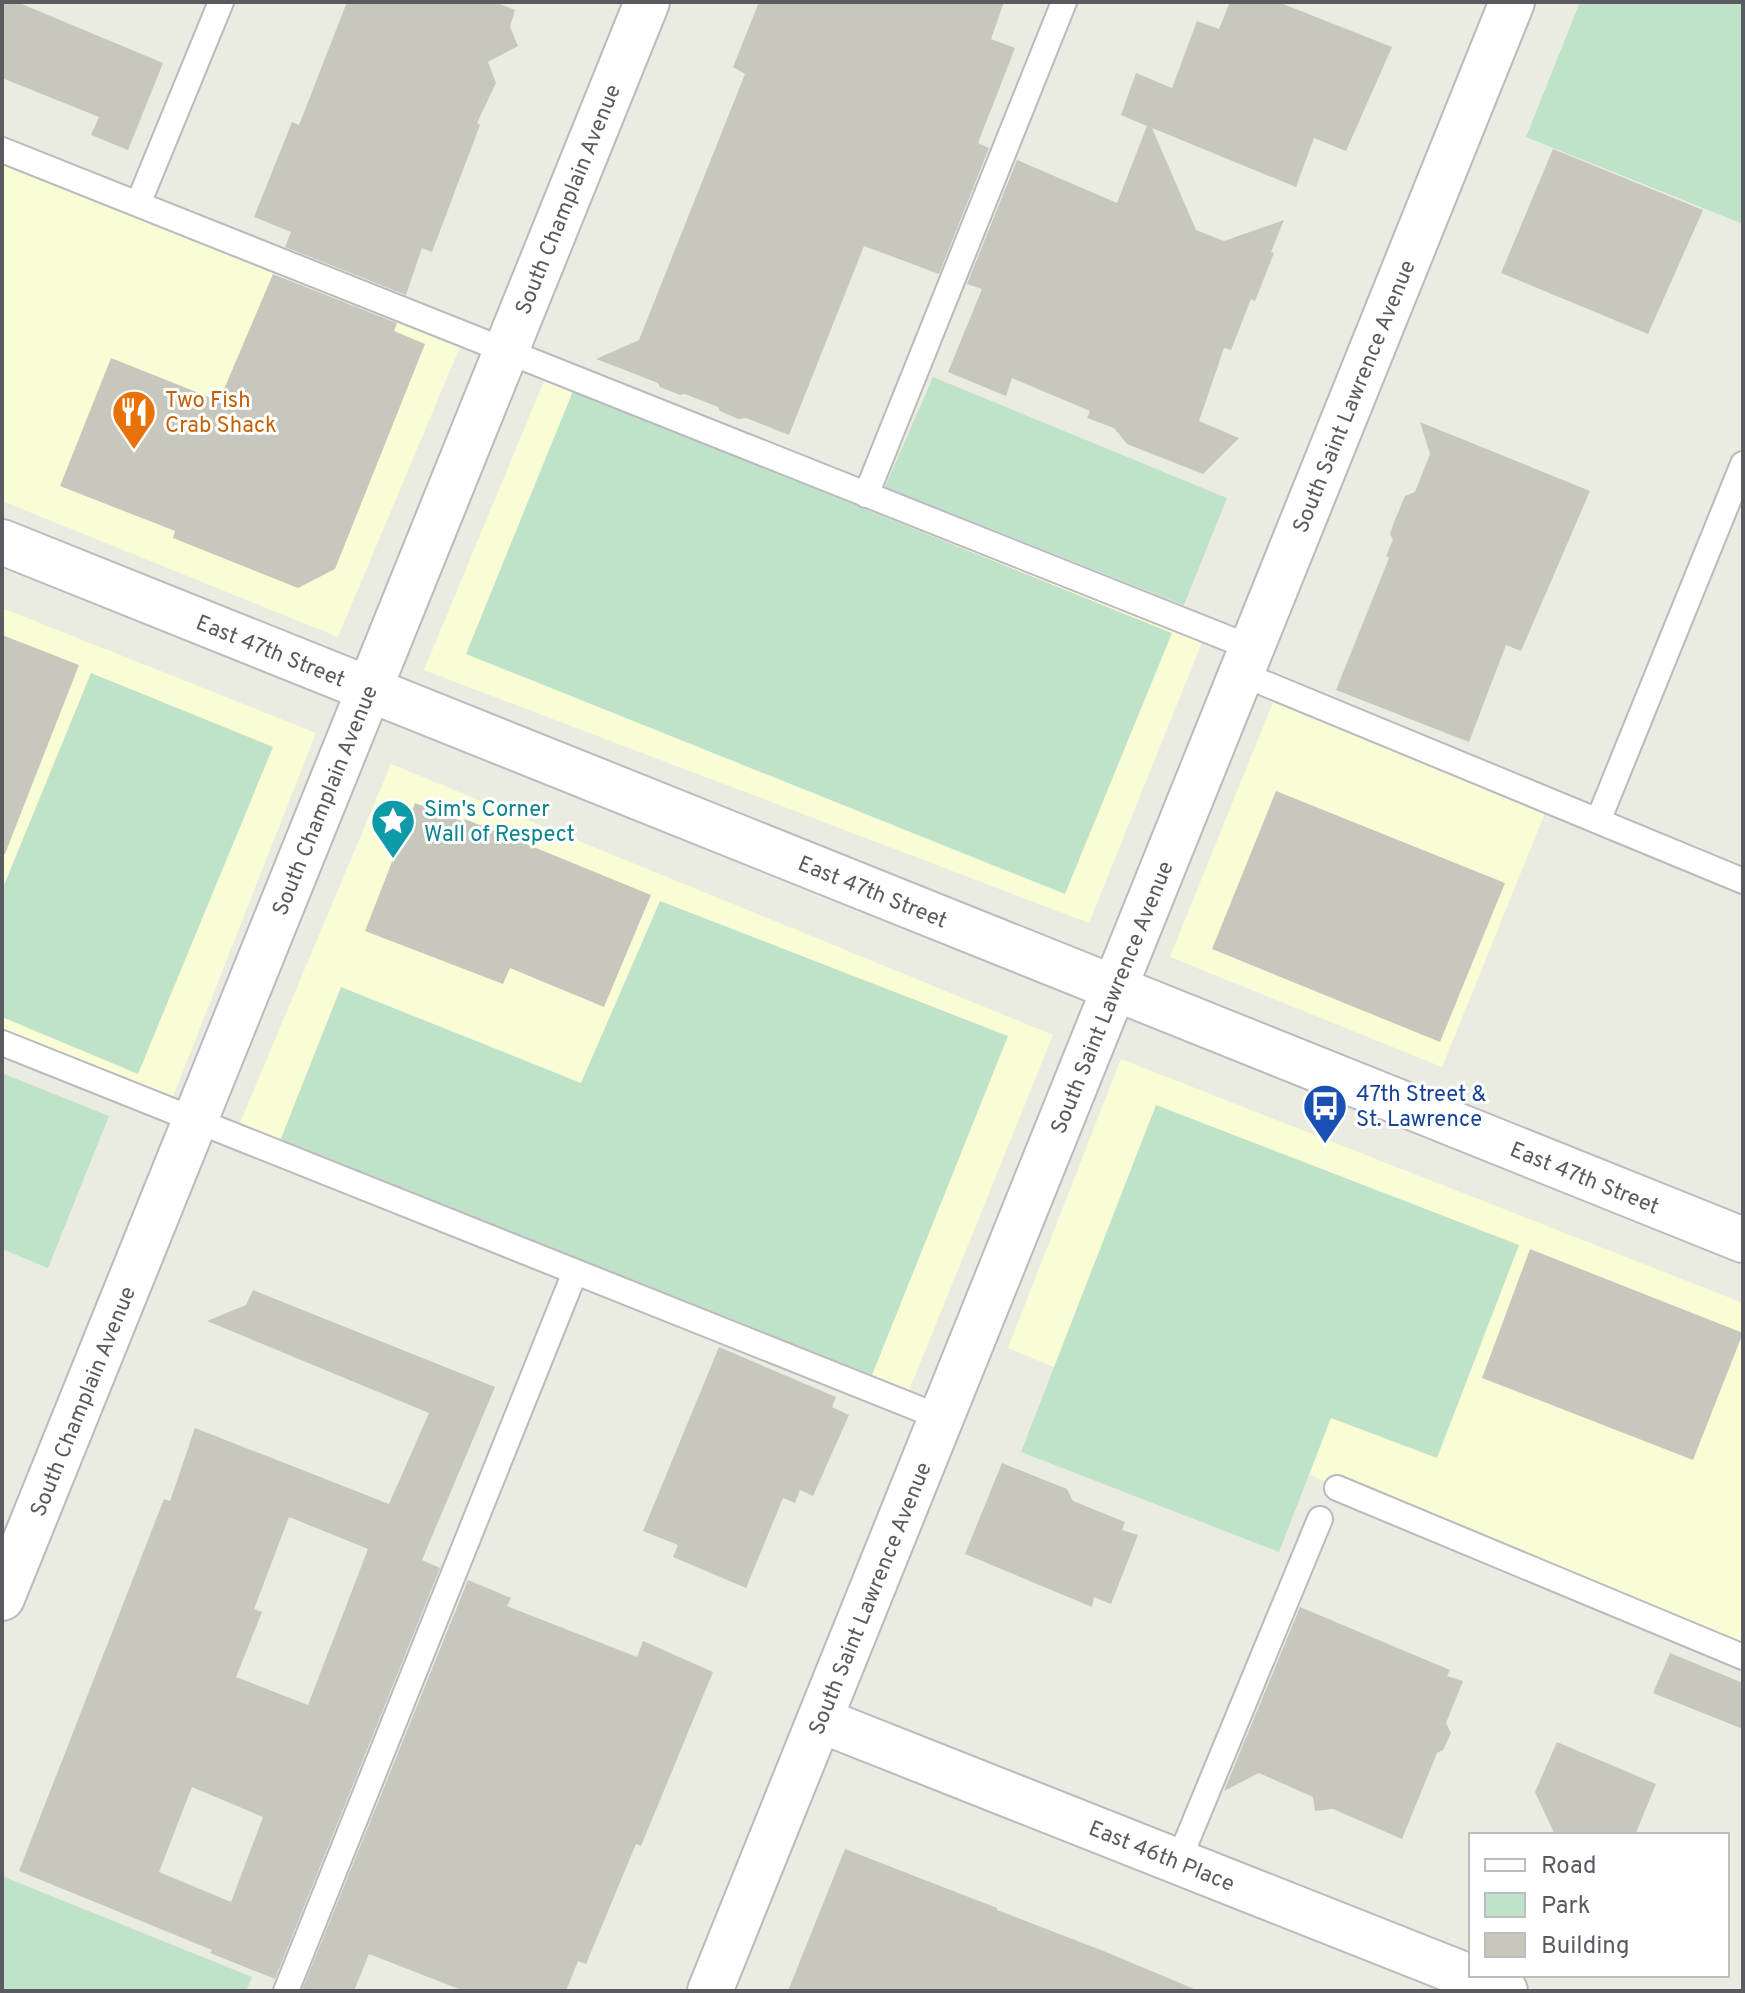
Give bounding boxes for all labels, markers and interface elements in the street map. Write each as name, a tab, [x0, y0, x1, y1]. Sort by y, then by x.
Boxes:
street label: South Champlain Avenue	[511, 81, 628, 319]
street label: South Saint Lawrence Avenue	[1288, 257, 1422, 537]
restaurant icon: Two Fish Crab Shack	[110, 388, 158, 451]
place label: Two Fish Crab Shack	[165, 388, 277, 440]
street label: East 47th Street	[192, 610, 349, 695]
street label: South Champlain Avenue	[268, 682, 385, 920]
place icon: Sim's Corner Wall of Respect	[369, 797, 417, 860]
place label: Sim's Corner Wall of Respect	[424, 797, 575, 849]
street label: East 47th Street	[794, 851, 951, 936]
street label: South Saint Lawrence Avenue	[1046, 858, 1180, 1138]
bus stop icon: 47th Street & St. Lawrence	[1301, 1082, 1349, 1145]
place label: 47th Street & St. Lawrence	[1356, 1082, 1486, 1134]
street label: East 47th Street	[1506, 1137, 1663, 1222]
street label: South Champlain Avenue	[26, 1283, 143, 1521]
street label: South Saint Lawrence Avenue	[804, 1459, 938, 1739]
street label: East 46th Place	[1084, 1816, 1238, 1899]
legend	[1469, 1833, 1729, 1977]
text: Road	[1541, 1852, 1597, 1882]
text: Park	[1541, 1892, 1591, 1922]
text: Building	[1541, 1932, 1630, 1962]

